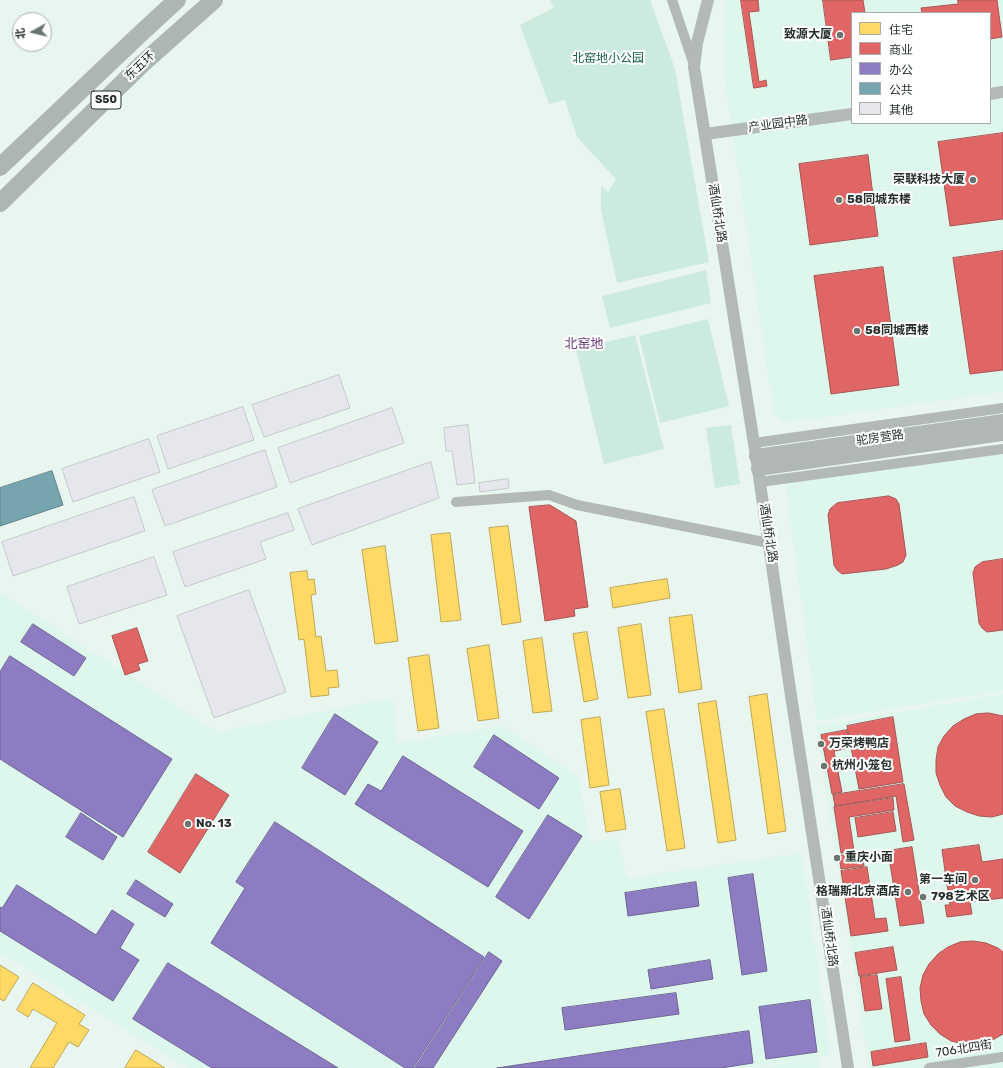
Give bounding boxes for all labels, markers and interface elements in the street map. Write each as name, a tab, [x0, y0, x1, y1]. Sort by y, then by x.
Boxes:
north arrow	[12, 12, 52, 52]
legend	[851, 12, 991, 124]
text: 住宅	[889, 23, 913, 37]
text: 北	[13, 27, 28, 40]
place label: 致源大厦	[784, 28, 832, 42]
marker: 致源大厦	[835, 30, 845, 40]
text: 商业	[889, 43, 913, 57]
street label: 东五环	[122, 48, 158, 84]
park label: 北窑地小公园	[572, 52, 644, 66]
text: 办公	[889, 63, 913, 77]
text: 公共	[889, 83, 913, 97]
road number: S50	[91, 91, 121, 109]
text: 其他	[889, 103, 913, 117]
street label: 产业园中路	[747, 113, 809, 135]
place label: 荣联科技大厦	[893, 173, 965, 187]
marker: 荣联科技大厦	[968, 175, 978, 185]
street label: 酒仙桥北路	[705, 182, 729, 244]
place label: 58同城东楼	[847, 193, 911, 207]
marker: 58同城东楼	[834, 195, 844, 205]
place label: 58同城西楼	[865, 324, 929, 338]
marker: 58同城西楼	[852, 326, 862, 336]
district label: 北窑地	[565, 336, 603, 352]
street label: 驼房营路	[855, 428, 905, 448]
street label: 酒仙桥北路	[756, 502, 780, 564]
place label: 万荣烤鸭店	[829, 737, 889, 751]
marker: 万荣烤鸭店	[816, 739, 826, 749]
place label: 杭州小笼包	[832, 759, 892, 773]
marker: 杭州小笼包	[819, 761, 829, 771]
place label: No. 13	[196, 817, 232, 831]
marker: No. 13	[183, 819, 193, 829]
place label: 重庆小面	[845, 851, 893, 865]
marker: 重庆小面	[832, 853, 842, 863]
place label: 第一车间	[919, 873, 967, 887]
marker: 第一车间	[970, 875, 980, 885]
place label: 格瑞斯北京酒店	[816, 885, 900, 899]
marker: 格瑞斯北京酒店	[903, 887, 913, 897]
place label: 798艺术区	[931, 890, 990, 904]
marker: 798艺术区	[918, 892, 928, 902]
street label: 酒仙桥北路	[818, 906, 840, 968]
street label: 706北四街	[935, 1037, 993, 1061]

